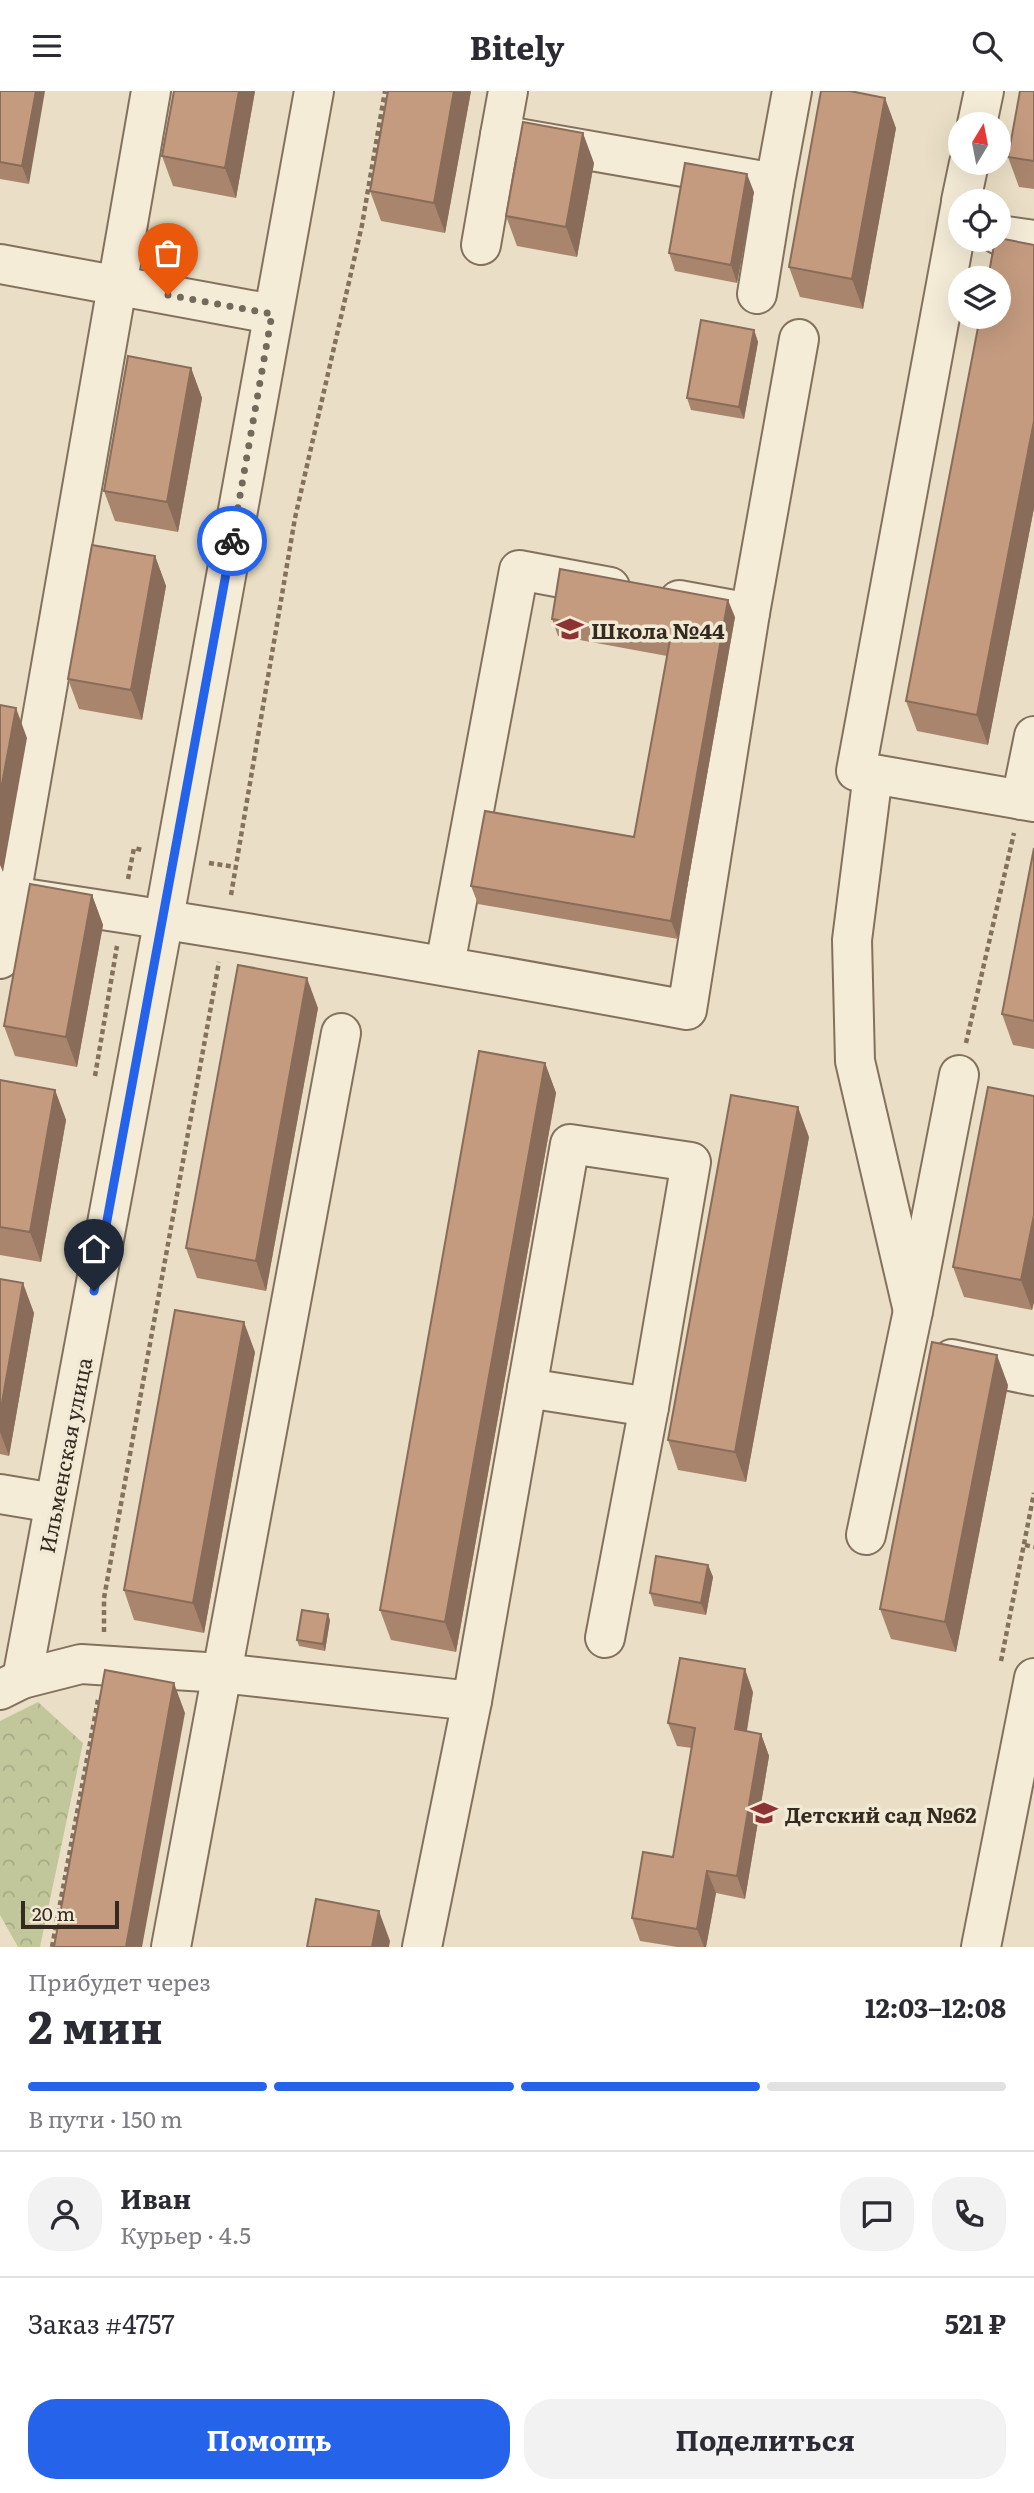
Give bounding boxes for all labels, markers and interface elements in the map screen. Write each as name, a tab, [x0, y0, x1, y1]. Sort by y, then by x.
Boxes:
text: Bitely	[470, 22, 564, 70]
icon: menu	[28, 27, 66, 65]
icon: search	[968, 27, 1006, 65]
north arrow	[948, 112, 1012, 175]
map controls	[948, 112, 1011, 329]
button: locate	[948, 189, 1011, 252]
pin	[138, 223, 198, 295]
icon: bag	[149, 234, 187, 272]
button: layers	[948, 266, 1011, 329]
courier	[197, 506, 267, 576]
icon: bike	[213, 522, 251, 560]
school or university icon: Школа №44	[555, 614, 585, 644]
place label: Школа №44	[591, 614, 725, 645]
pin	[64, 1219, 124, 1291]
icon: home	[75, 1230, 113, 1268]
street label: Ильменская улица	[30, 1354, 98, 1556]
school or university icon: Детский сад №62	[749, 1798, 779, 1828]
place label: Детский сад №62	[785, 1798, 977, 1829]
scale bar	[21, 1898, 119, 1930]
text: 20 m	[32, 1899, 75, 1927]
text: Прибудет через	[28, 1964, 211, 1998]
text: 12:03–12:08	[865, 1987, 1006, 2026]
text: 2 мин	[28, 1990, 163, 2058]
text: В пути · 150 m	[28, 2101, 183, 2135]
button: person	[28, 2177, 102, 2251]
button: chat	[840, 2177, 914, 2251]
button: phone	[932, 2177, 1006, 2251]
text: Иван	[120, 2178, 191, 2217]
text: Курьер · 4.5	[120, 2217, 251, 2251]
text: Заказ #4757	[28, 2303, 175, 2342]
text: 521 ₽	[945, 2303, 1006, 2342]
button: Помощь	[28, 2399, 510, 2479]
button: Поделиться	[524, 2399, 1006, 2479]

